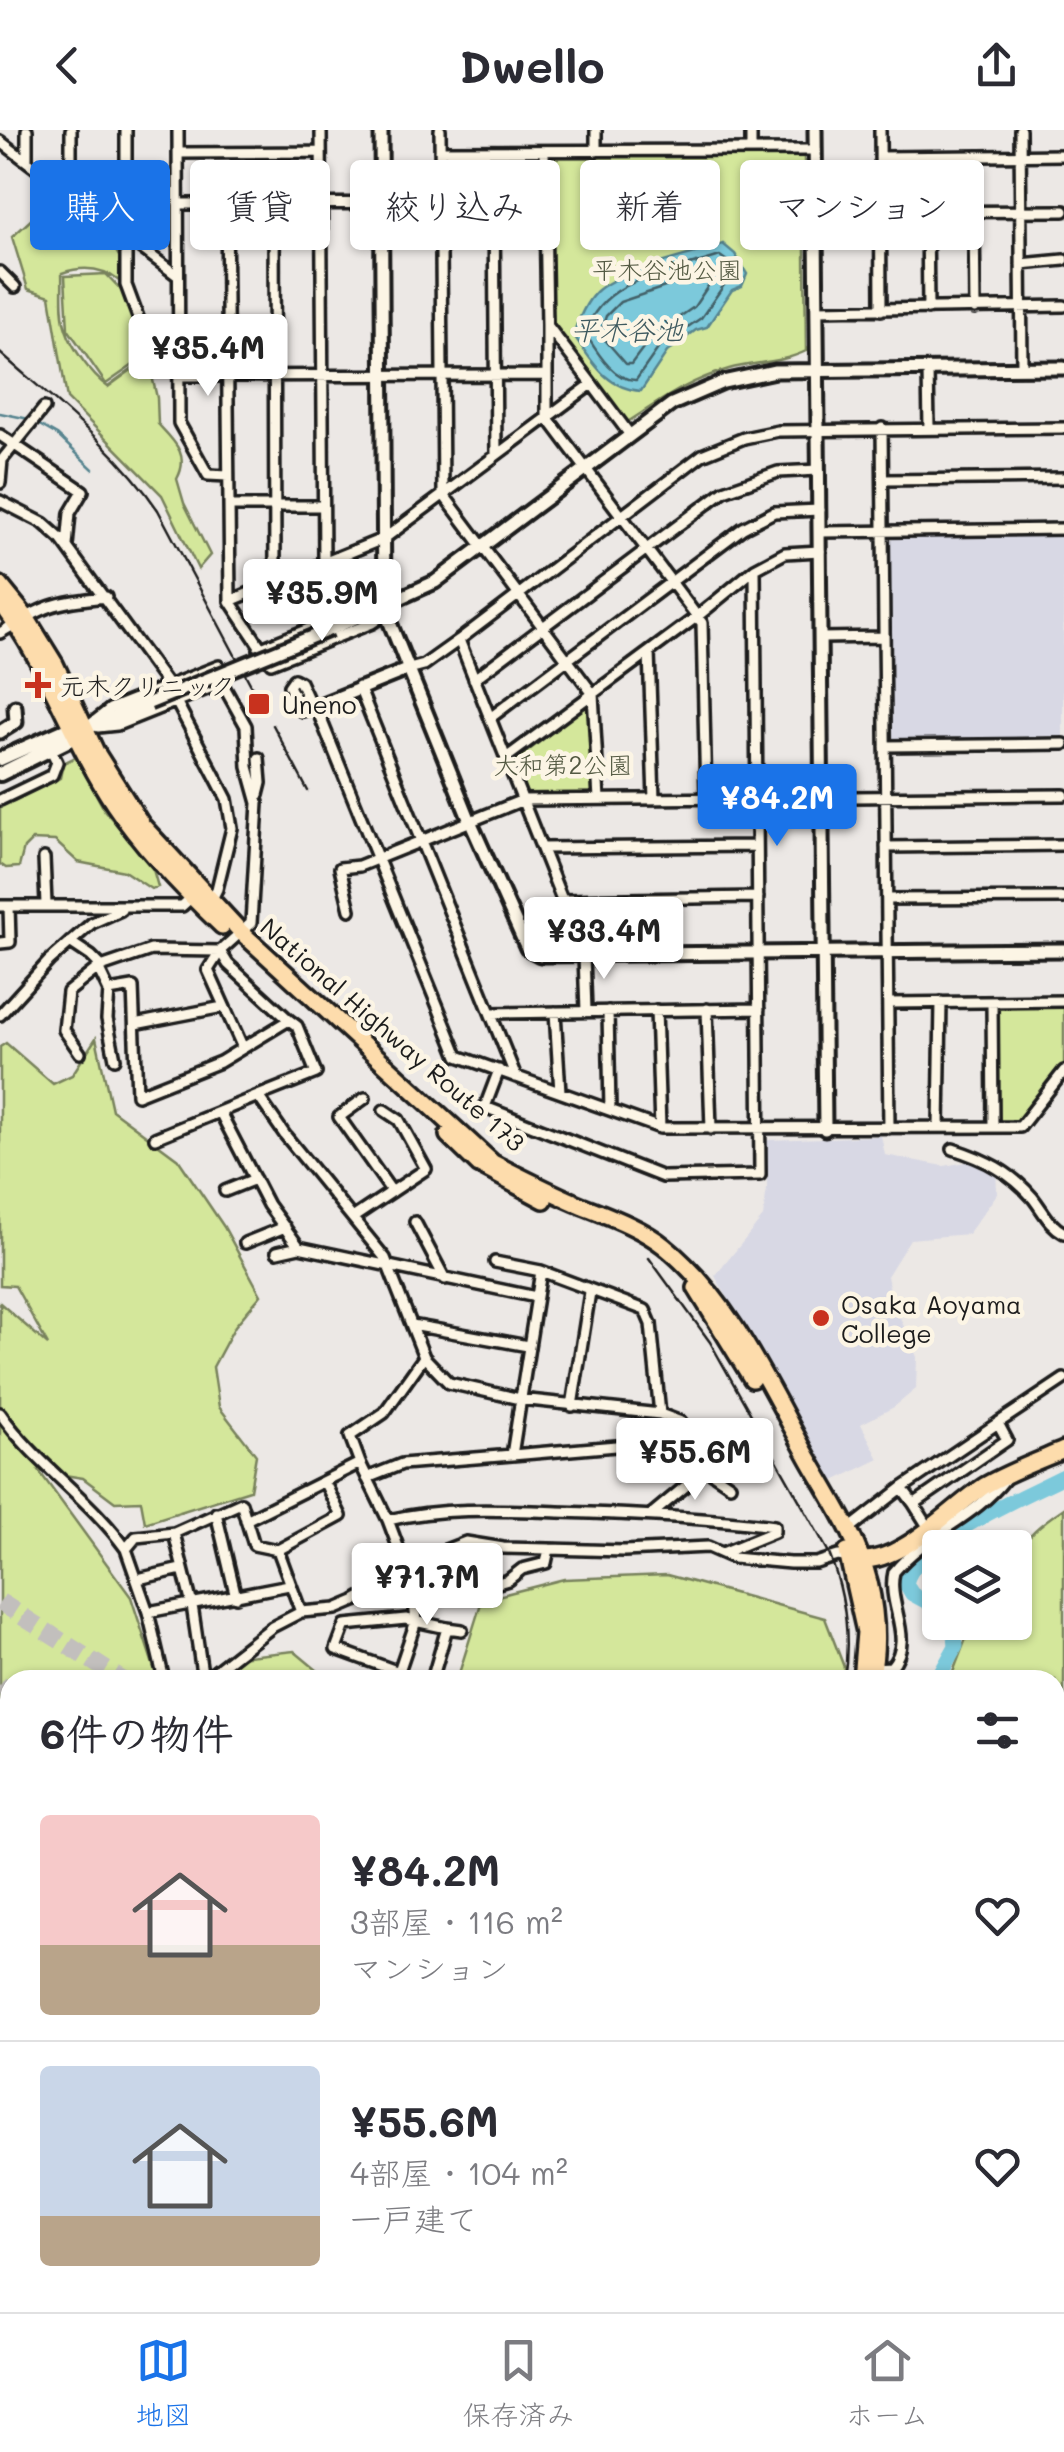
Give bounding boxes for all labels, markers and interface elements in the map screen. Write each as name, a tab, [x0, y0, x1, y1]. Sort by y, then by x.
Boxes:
text: Dwello	[459, 36, 605, 94]
icon: back	[40, 38, 95, 93]
icon: share	[969, 38, 1024, 93]
chip: 購入	[30, 160, 170, 250]
chip: 賃貸	[190, 160, 330, 250]
chip: 絞り込み	[350, 160, 560, 250]
chip: 新着	[580, 160, 720, 250]
chip: マンション	[740, 160, 984, 250]
park label: 平木谷池公園	[592, 253, 742, 285]
water label: 平木谷池	[571, 311, 684, 347]
pin: ¥35.4M	[127, 314, 289, 399]
text: ¥35.4M	[151, 325, 265, 367]
pin: ¥35.9M	[241, 559, 403, 644]
text: ¥35.9M	[265, 570, 379, 612]
place label: 元木クリニック	[60, 669, 235, 701]
marker: 元木クリニック	[25, 672, 51, 698]
place label: Uneno	[282, 688, 357, 720]
marker: Uneno	[246, 691, 272, 717]
park label: 大和第2公園	[494, 748, 632, 780]
pin: ¥84.2M	[696, 764, 858, 849]
text: ¥84.2M	[720, 775, 834, 817]
pin: ¥33.4M	[523, 897, 685, 982]
text: ¥33.4M	[546, 908, 662, 950]
street label: National Highway Route 173	[254, 910, 532, 1158]
place label: Osaka Aoyama College	[841, 1288, 1022, 1349]
marker: Osaka Aoyama College	[810, 1307, 832, 1329]
pin: ¥55.6M	[614, 1418, 776, 1503]
text: ¥55.6M	[638, 1429, 752, 1471]
map controls	[922, 1530, 1032, 1640]
button: layers	[922, 1530, 1032, 1640]
pin: ¥71.7M	[346, 1543, 508, 1628]
text: ¥71.7M	[374, 1554, 480, 1596]
icon: filters	[970, 1703, 1025, 1758]
text: 6件の物件	[40, 1705, 233, 1760]
text: ¥84.2M	[350, 1842, 501, 1897]
icon: home	[120, 1855, 240, 1975]
icon: heart	[970, 1888, 1025, 1943]
text: 3部屋 · 116 m²	[350, 1900, 563, 1942]
text: マンション	[350, 1946, 509, 1988]
text: ¥55.6M	[350, 2093, 499, 2148]
icon: home	[120, 2106, 240, 2226]
icon: heart	[970, 2139, 1025, 2194]
text: 4部屋 · 104 m²	[350, 2151, 568, 2193]
text: 一戸建て	[350, 2197, 478, 2239]
tab: 地図	[136, 2333, 192, 2433]
tab: 保存済み	[463, 2333, 575, 2433]
tab: ホーム	[846, 2333, 928, 2433]

